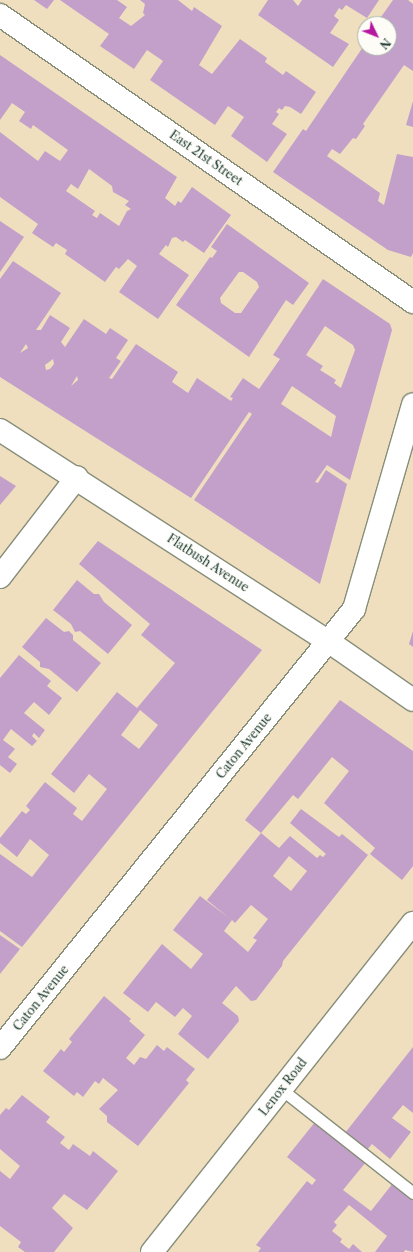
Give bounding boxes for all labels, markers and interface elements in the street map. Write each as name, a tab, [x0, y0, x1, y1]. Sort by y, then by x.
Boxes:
north arrow	[357, 16, 397, 56]
text: N	[377, 35, 393, 52]
street label: East 21st Street	[167, 128, 245, 188]
street label: Flatbush Avenue	[164, 531, 252, 595]
street label: Caton Avenue	[213, 710, 275, 782]
street label: Caton Avenue	[10, 962, 72, 1034]
street label: Lenox Road	[256, 1055, 310, 1119]

